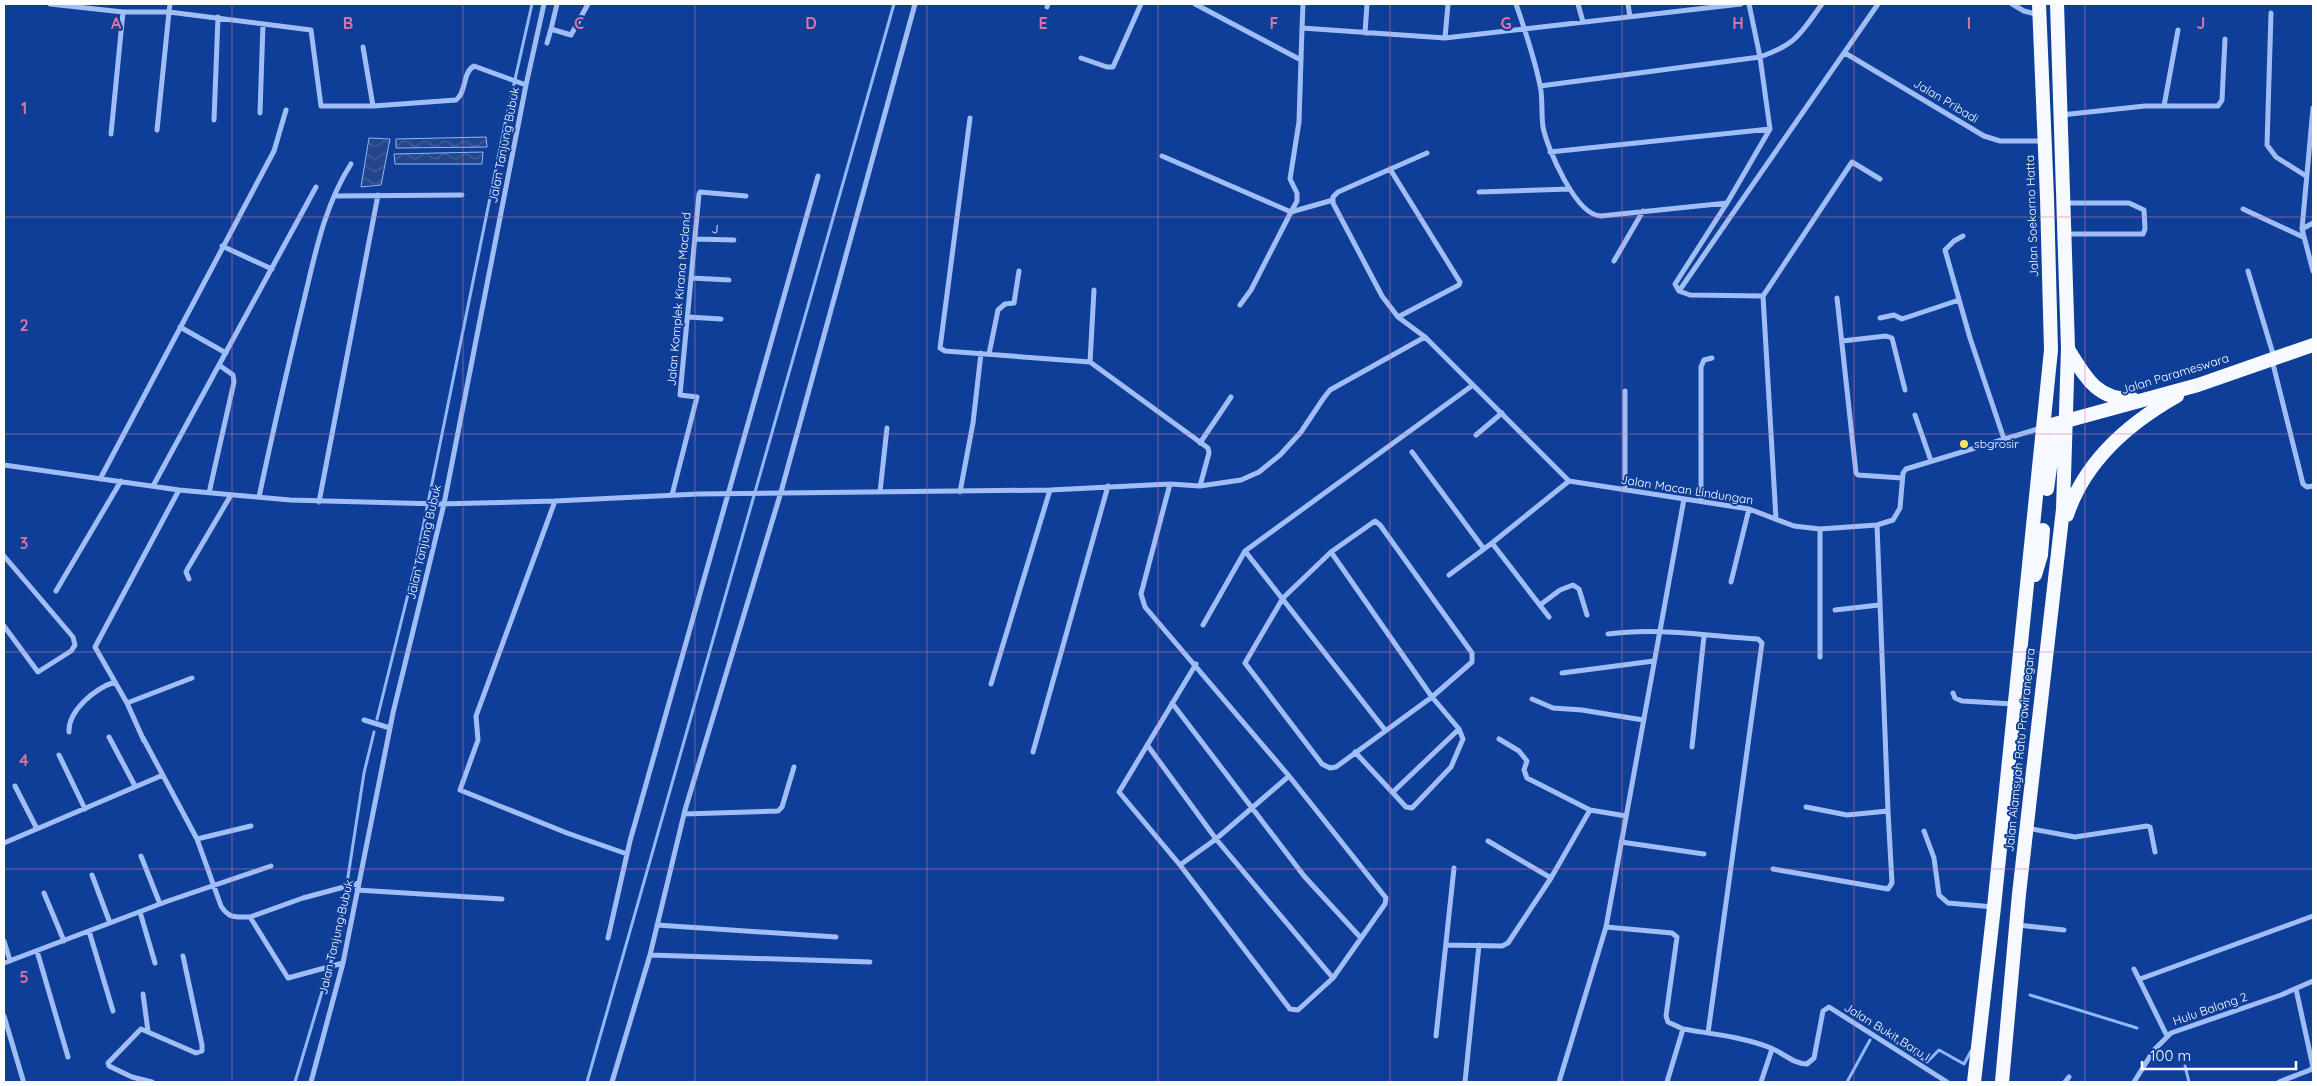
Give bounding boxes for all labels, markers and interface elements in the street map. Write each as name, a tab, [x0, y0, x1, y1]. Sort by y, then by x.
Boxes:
text: A	[111, 13, 122, 33]
text: B	[343, 13, 353, 33]
text: C	[574, 13, 584, 33]
text: D	[805, 13, 817, 33]
text: E	[1038, 13, 1048, 33]
text: F	[1270, 13, 1279, 33]
text: G	[1500, 13, 1512, 33]
text: H	[1732, 13, 1744, 33]
text: I	[1967, 13, 1971, 33]
text: J	[2197, 13, 2205, 33]
street label: Jalan Pribadi	[1911, 75, 1981, 126]
street label: Jalan Tanjung Bubuk	[485, 86, 522, 204]
text: 1	[21, 98, 27, 118]
street label: Jalan Soekarno Hatta	[2022, 155, 2041, 277]
street label: Jalan Komplek Kirana Macland	[663, 211, 694, 386]
street label: J	[711, 221, 719, 236]
text: 2	[19, 315, 29, 335]
street label: Jalan Parameswara	[2119, 350, 2231, 397]
place label: sbgrosir	[1974, 436, 2019, 451]
marker: sbgrosir	[1958, 438, 1970, 450]
street label: Jalan Macan Lindungan	[1620, 472, 1754, 507]
street label: Jalan Tanjung Bubuk	[403, 483, 444, 601]
text: 3	[20, 533, 28, 553]
street label: Jalan Alamsyah Ratu Prawiranegara	[2001, 647, 2038, 853]
text: 4	[19, 750, 29, 770]
street label: Jalan Tanjung Bubuk	[315, 878, 356, 996]
text: 5	[19, 967, 29, 987]
street label: Hulu Balang 2	[2171, 989, 2249, 1028]
street label: Jalan Bukit Baru I	[1842, 999, 1933, 1064]
scale bar	[2142, 1038, 2296, 1070]
text: 100 m	[2150, 1046, 2191, 1065]

